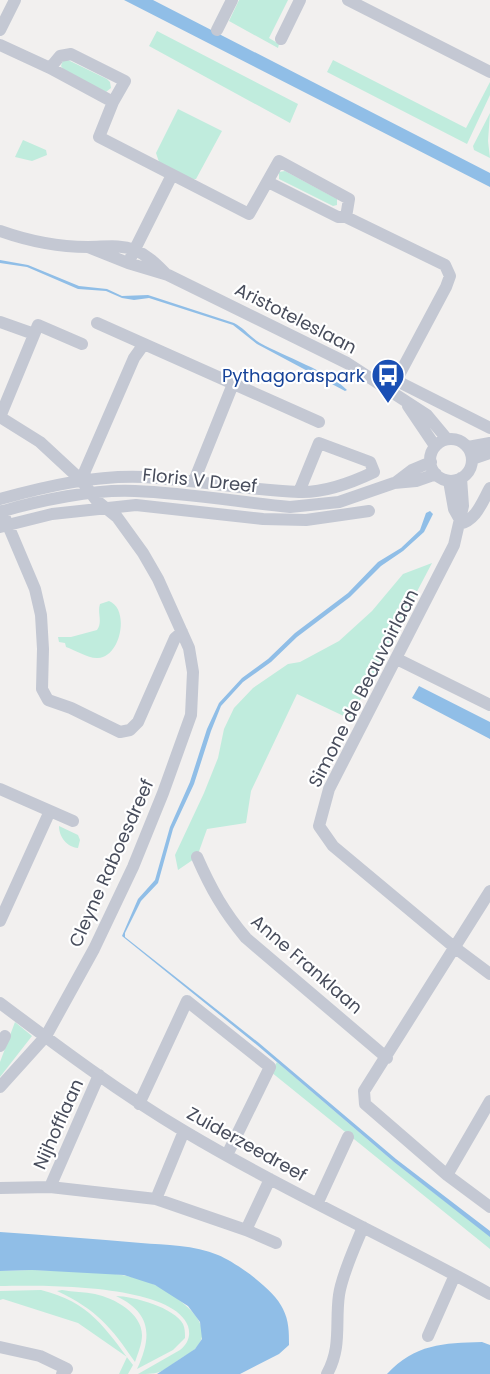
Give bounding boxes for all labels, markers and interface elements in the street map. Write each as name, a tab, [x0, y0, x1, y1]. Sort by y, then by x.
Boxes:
street label: Aristoteleslaan	[231, 277, 361, 359]
bus stop icon: Pythagoraspark	[370, 357, 406, 404]
place label: Pythagoraspark	[222, 363, 366, 388]
street label: Floris V Dreef	[141, 462, 259, 498]
street label: Simone de Beauvoirlaan	[302, 584, 424, 792]
street label: Cleyne Raboesdreef	[63, 775, 159, 951]
street label: Anne Franklaan	[246, 909, 368, 1019]
street label: Nijhofflaan	[27, 1075, 89, 1173]
street label: Zuiderzeedreef	[183, 1101, 311, 1187]

